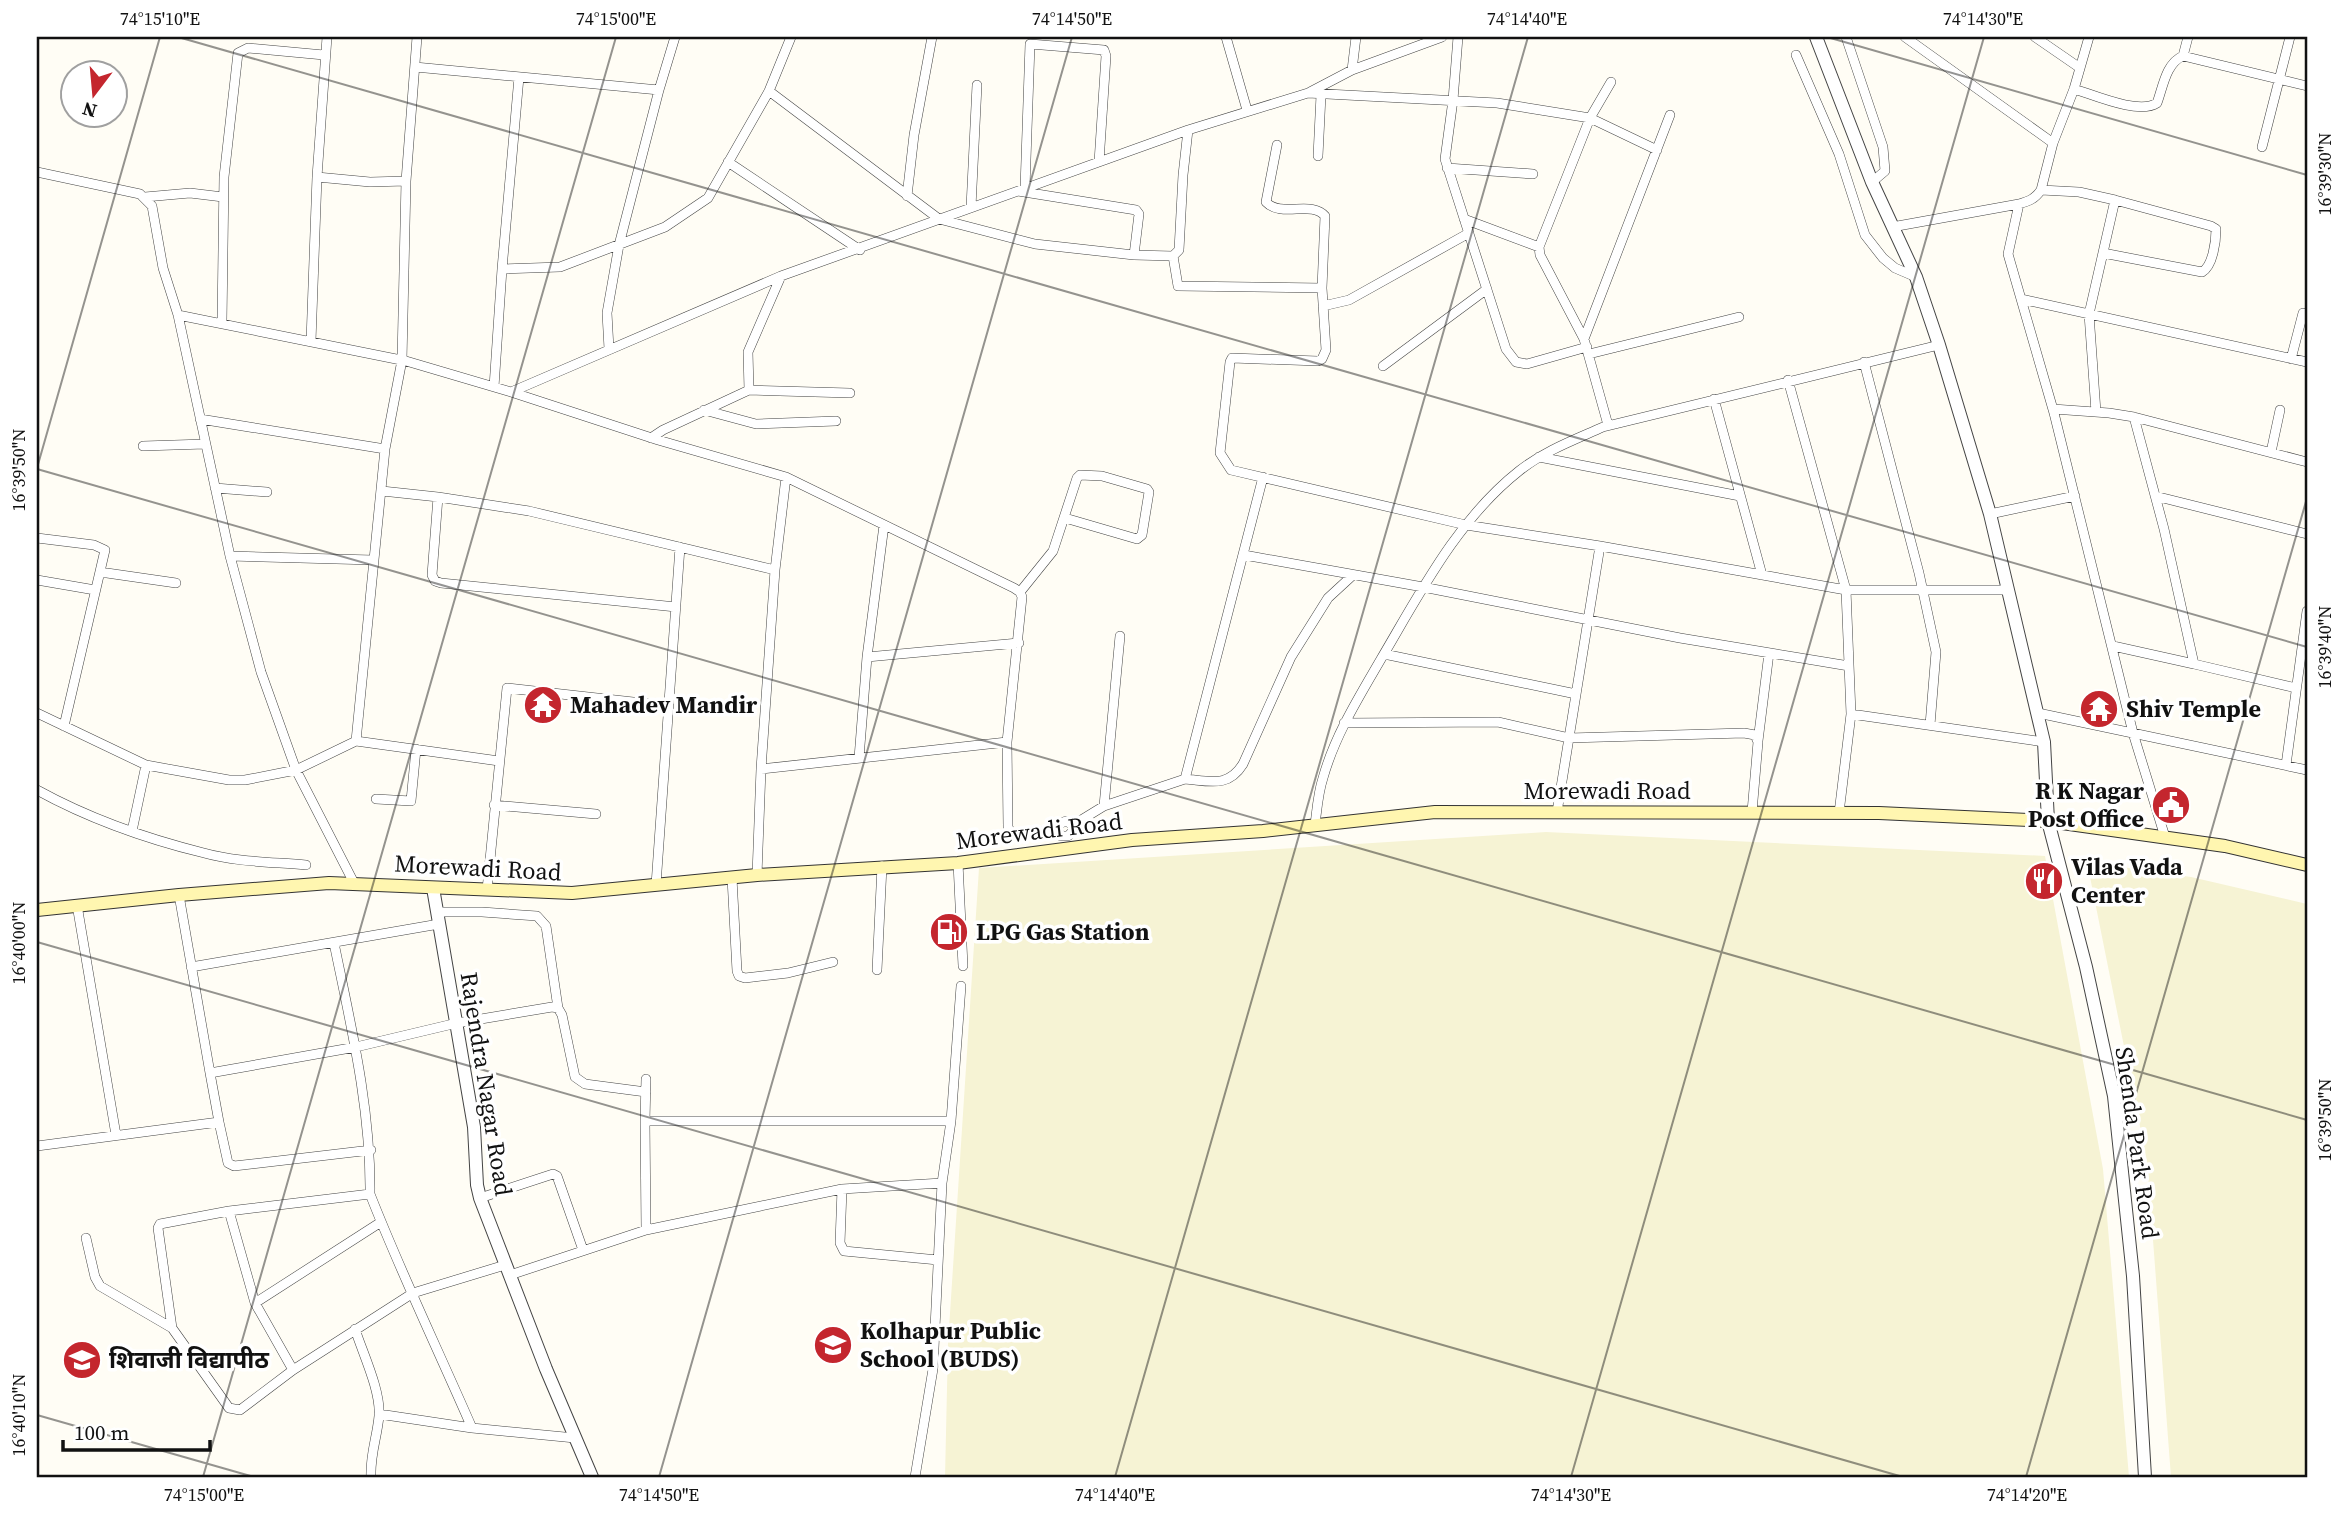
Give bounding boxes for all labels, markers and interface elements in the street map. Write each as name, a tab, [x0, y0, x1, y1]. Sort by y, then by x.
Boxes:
text: 74°15'10"E	[120, 6, 200, 31]
text: 74°15'00"E	[576, 6, 656, 31]
text: 74°14'50"E	[1032, 6, 1112, 31]
text: 74°14'40"E	[1487, 6, 1567, 31]
text: 74°14'30"E	[1943, 6, 2023, 31]
north arrow	[60, 60, 130, 130]
text: N	[79, 96, 100, 125]
text: 16°39'30"N	[2312, 133, 2337, 215]
text: 16°39'50"N	[6, 429, 31, 511]
text: 16°39'40"N	[2312, 606, 2337, 688]
temple icon: Mahadev Mandir	[522, 684, 564, 726]
place label: Mahadev Mandir	[570, 688, 758, 721]
temple icon: Shiv Temple	[2078, 688, 2120, 730]
place label: Shiv Temple	[2126, 692, 2261, 725]
street label: Morewadi Road	[1523, 774, 1691, 807]
place label: R K Nagar Post Office	[2028, 774, 2145, 835]
public building icon: R K Nagar Post Office	[2150, 784, 2192, 826]
street label: Morewadi Road	[954, 804, 1124, 857]
street label: Morewadi Road	[394, 847, 563, 888]
place label: Vilas Vada Center	[2071, 850, 2183, 911]
restaurant icon: Vilas Vada Center	[2023, 860, 2065, 902]
text: 16°40'00"N	[6, 902, 31, 984]
fuel station icon: LPG Gas Station	[928, 911, 970, 953]
place label: LPG Gas Station	[976, 915, 1150, 948]
street label: Rajendra Nagar Road	[453, 970, 521, 1199]
street label: Shenda Park Road	[2108, 1045, 2167, 1241]
text: 16°39'50"N	[2312, 1079, 2337, 1161]
place label: Kolhapur Public School (BUDS)	[860, 1314, 1041, 1375]
school or university icon: Kolhapur Public School (BUDS)	[812, 1324, 854, 1366]
school or university icon: शिवाजी विद्यापीठ	[61, 1339, 103, 1381]
place label: शिवाजी विद्यापीठ	[109, 1343, 270, 1376]
text: 16°40'10"N	[6, 1374, 31, 1456]
scale bar	[63, 1409, 210, 1453]
text: 100 m	[74, 1418, 129, 1447]
text: 74°15'00"E	[164, 1482, 244, 1507]
text: 74°14'50"E	[619, 1482, 699, 1507]
text: 74°14'40"E	[1075, 1482, 1155, 1507]
text: 74°14'30"E	[1531, 1482, 1611, 1507]
text: 74°14'20"E	[1987, 1482, 2067, 1507]

